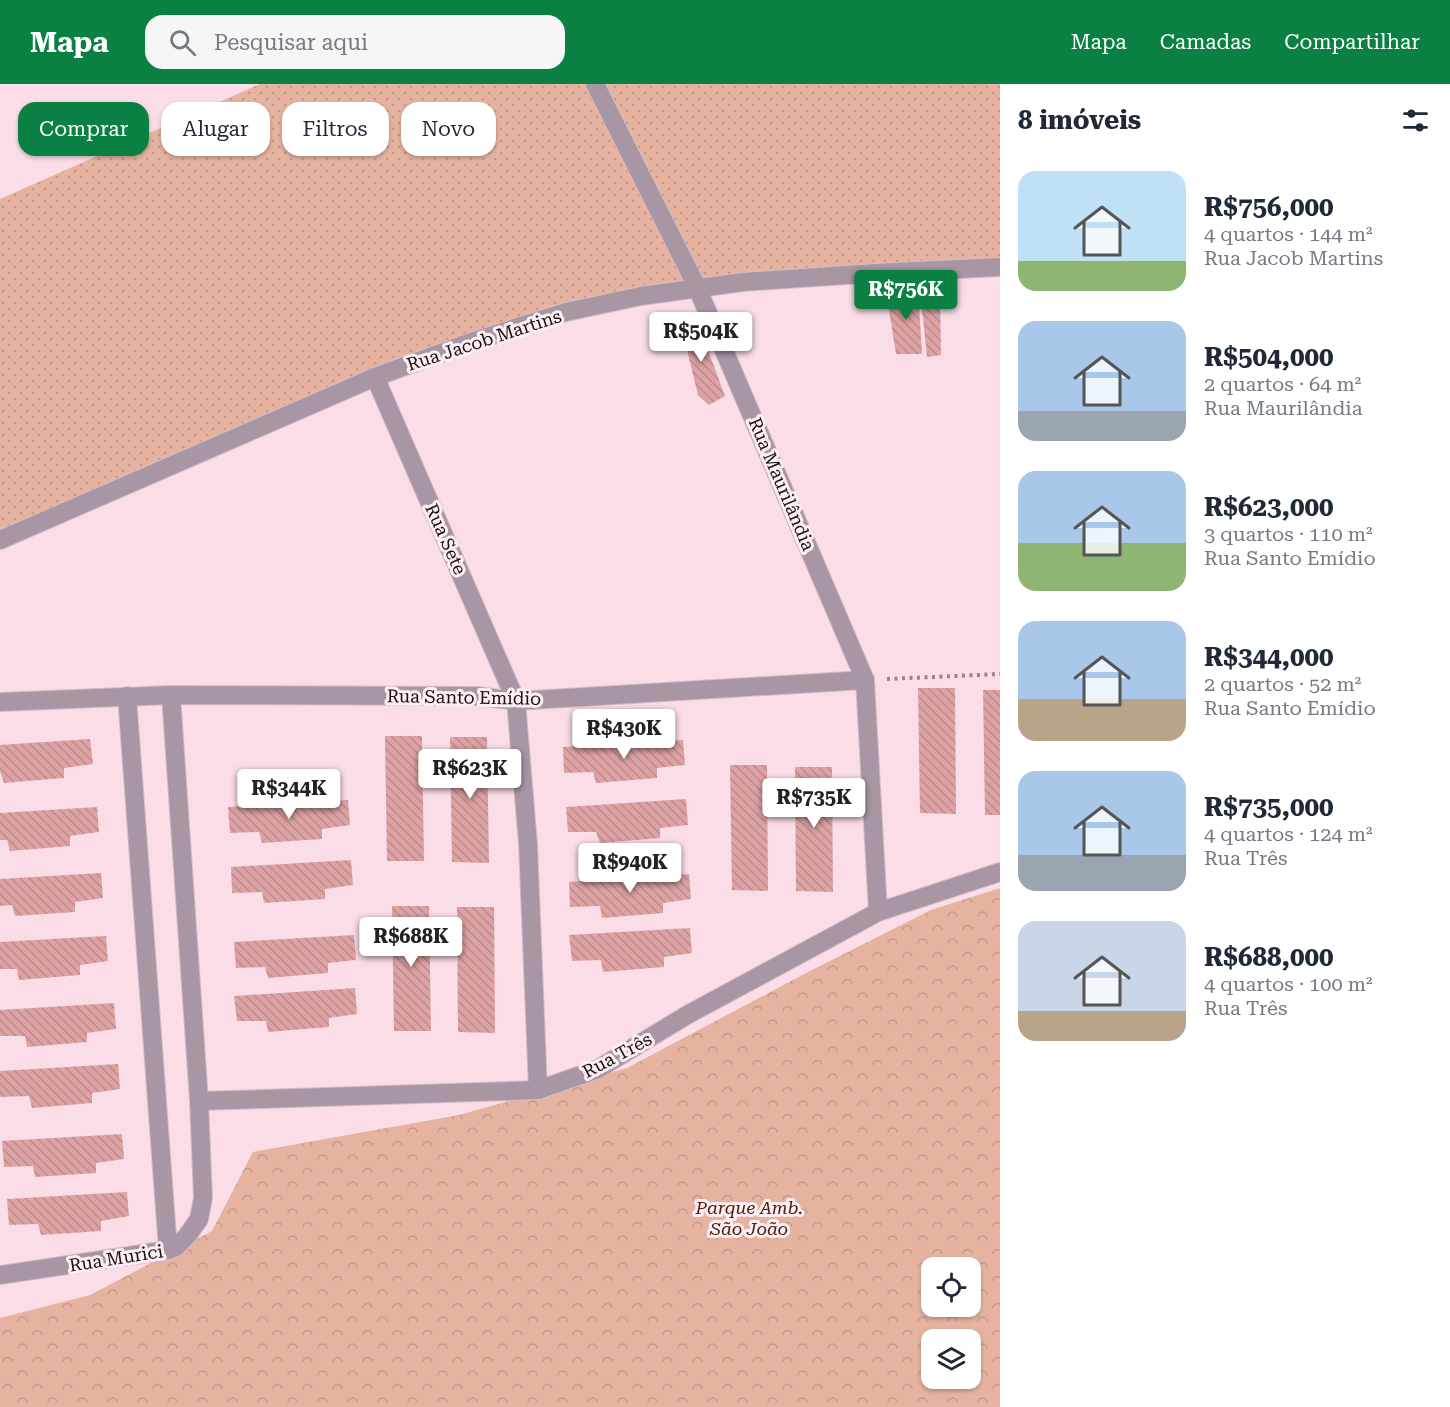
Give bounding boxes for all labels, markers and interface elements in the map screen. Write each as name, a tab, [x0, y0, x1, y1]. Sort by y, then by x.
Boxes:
search box	[145, 15, 565, 69]
text: Mapa	[30, 26, 109, 59]
icon: search	[166, 26, 199, 59]
text: Pesquisar aqui	[214, 30, 368, 55]
text: Mapa	[1071, 30, 1127, 54]
text: Camadas	[1160, 30, 1251, 54]
text: Compartilhar	[1284, 30, 1420, 54]
chip: Comprar	[18, 102, 149, 156]
chip: Alugar	[161, 102, 270, 156]
chip: Filtros	[282, 102, 389, 156]
chip: Novo	[401, 102, 496, 156]
icon: filters	[1399, 104, 1432, 137]
text: 8 imóveis	[1018, 105, 1141, 135]
text: R$756,000	[1204, 192, 1334, 222]
icon: home	[1066, 195, 1138, 267]
text: 4 quartos · 144 m²	[1204, 222, 1372, 246]
text: Rua Jacob Martins	[1204, 246, 1383, 270]
pin: R$756K	[857, 270, 955, 321]
text: R$756K	[868, 277, 944, 301]
street label: Rua Jacob Martins	[404, 305, 564, 375]
pin: R$504K	[652, 312, 750, 363]
text: R$504K	[663, 319, 739, 343]
text: R$504,000	[1204, 342, 1334, 372]
icon: home	[1066, 345, 1138, 417]
text: 2 quartos · 64 m²	[1204, 372, 1361, 396]
text: Rua Maurilândia	[1204, 396, 1363, 420]
street label: Rua Maurilândia	[744, 414, 820, 554]
text: R$623,000	[1204, 492, 1334, 522]
icon: home	[1066, 495, 1138, 567]
street label: Rua Sete	[421, 500, 471, 578]
text: 3 quartos · 110 m²	[1204, 522, 1372, 546]
text: Rua Santo Emídio	[1204, 546, 1376, 570]
text: R$344,000	[1204, 642, 1334, 672]
icon: home	[1066, 645, 1138, 717]
text: 2 quartos · 52 m²	[1204, 672, 1361, 696]
street label: Rua Santo Emídio	[387, 685, 541, 709]
text: Rua Santo Emídio	[1204, 696, 1376, 720]
pin: R$430K	[575, 709, 673, 760]
text: R$430K	[586, 716, 662, 740]
pin: R$623K	[421, 749, 519, 800]
text: R$623K	[432, 756, 508, 780]
pin: R$344K	[240, 769, 338, 820]
text: R$344K	[251, 776, 327, 800]
pin: R$735K	[765, 778, 863, 829]
text: R$735K	[776, 785, 852, 809]
text: R$735,000	[1204, 792, 1334, 822]
icon: home	[1066, 795, 1138, 867]
text: 4 quartos · 124 m²	[1204, 822, 1372, 846]
pin: R$940K	[581, 843, 679, 894]
text: Rua Três	[1204, 846, 1288, 870]
text: R$940K	[592, 850, 668, 874]
pin: R$688K	[362, 917, 460, 968]
text: R$688K	[373, 924, 449, 948]
text: R$688,000	[1204, 942, 1334, 972]
icon: home	[1066, 945, 1138, 1017]
text: 4 quartos · 100 m²	[1204, 972, 1372, 996]
text: Rua Três	[1204, 996, 1288, 1020]
street label: Rua Três	[579, 1028, 655, 1082]
park label: Parque Amb. São João	[695, 1197, 802, 1239]
street label: Rua Murici	[67, 1240, 165, 1276]
map controls	[921, 1257, 981, 1389]
button: locate	[921, 1257, 981, 1317]
button: layers	[921, 1329, 981, 1389]

